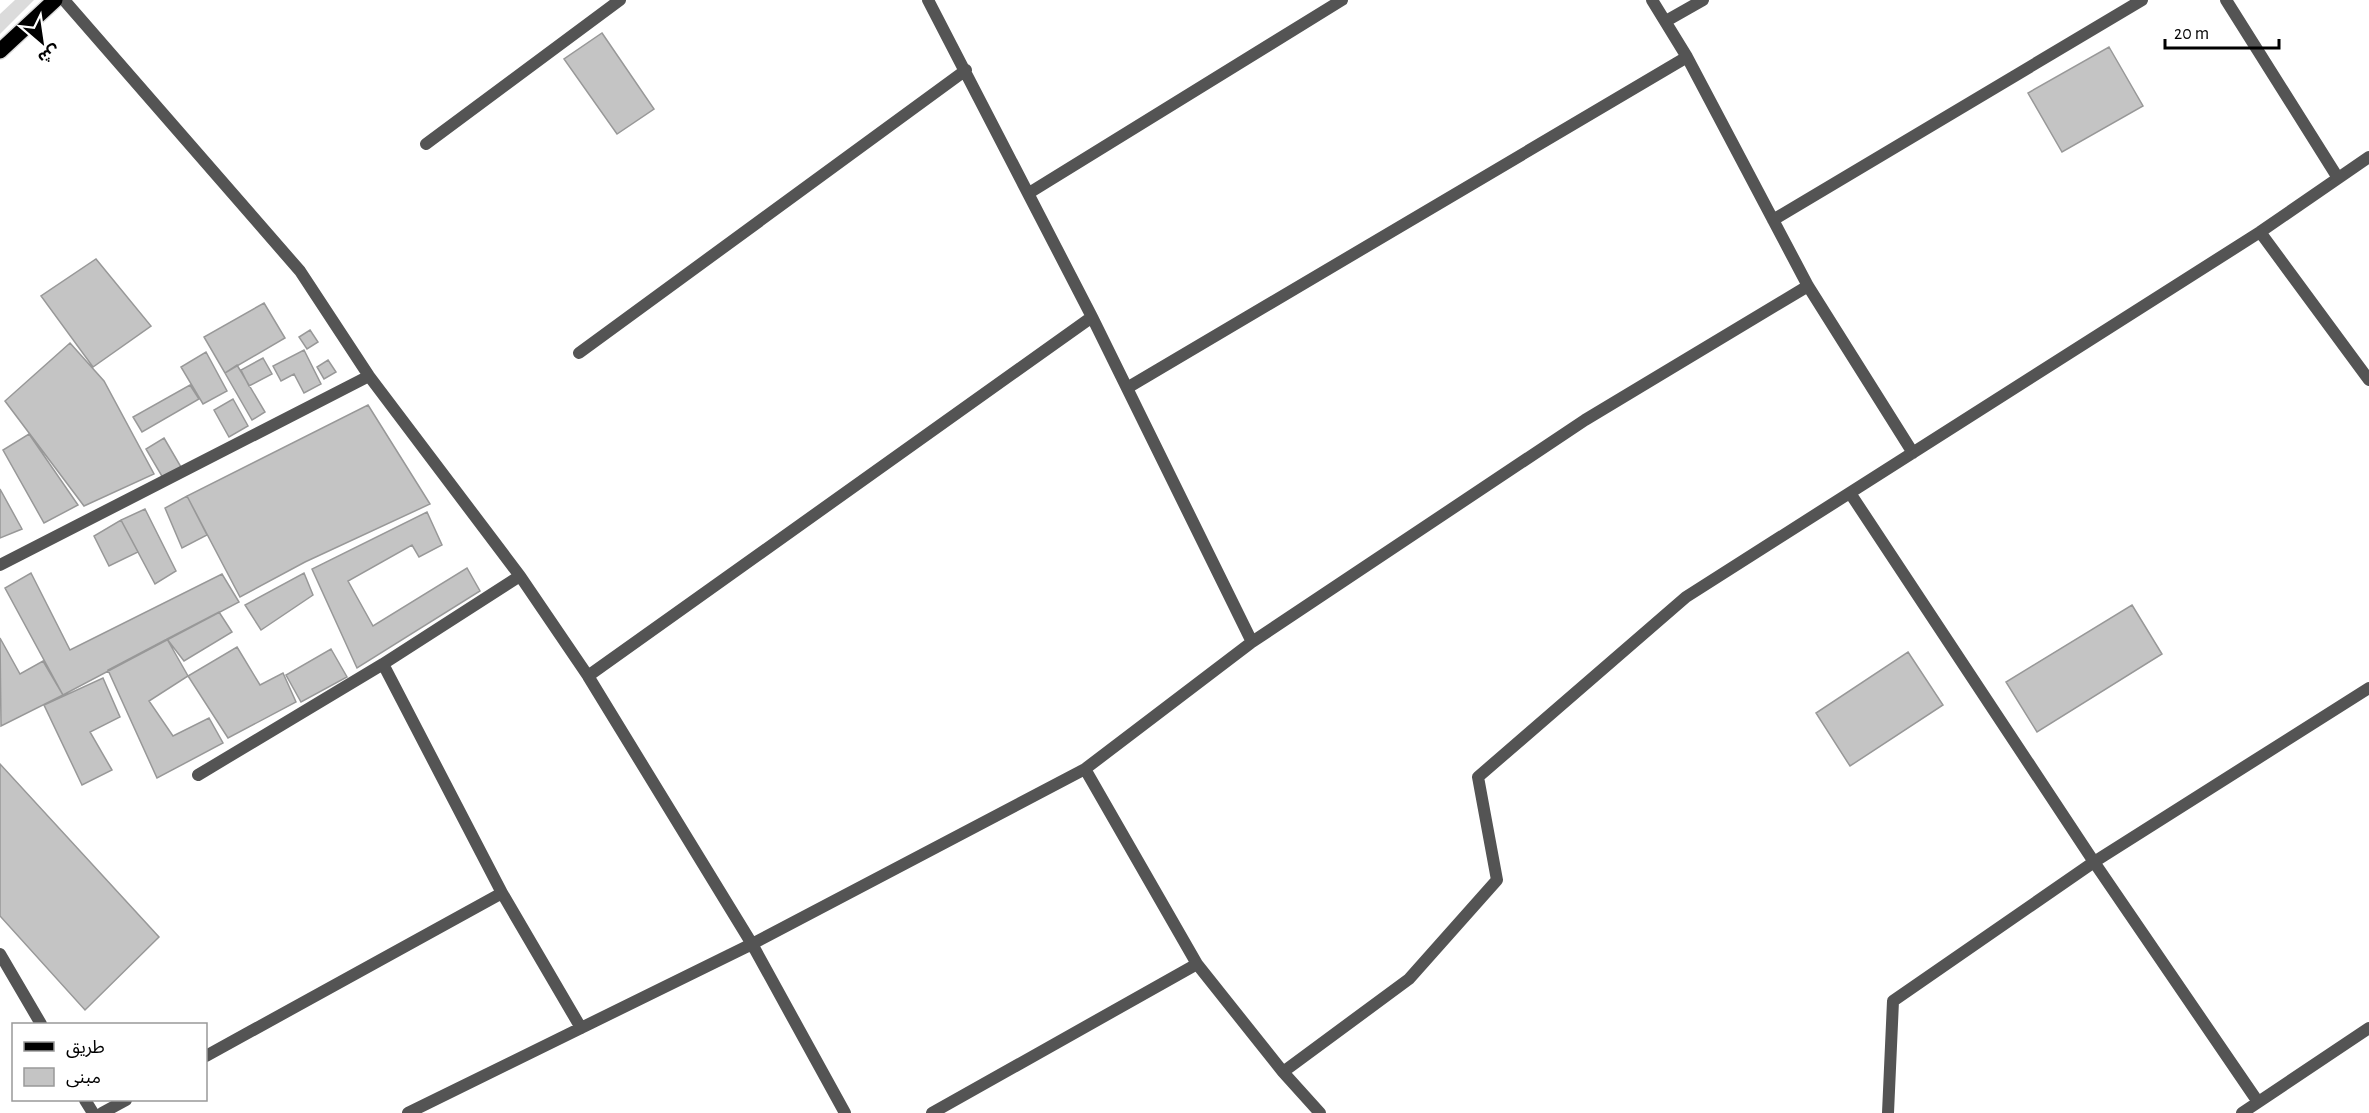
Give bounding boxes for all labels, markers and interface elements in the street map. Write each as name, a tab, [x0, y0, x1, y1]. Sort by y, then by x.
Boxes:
north arrow	[12, 12, 72, 72]
scale bar	[2165, 12, 2279, 50]
text: 20 m	[2174, 25, 2209, 43]
text: ش	[35, 41, 62, 67]
legend	[12, 1023, 207, 1101]
text: طريق	[66, 1039, 105, 1058]
text: مبنى	[66, 1069, 101, 1088]

